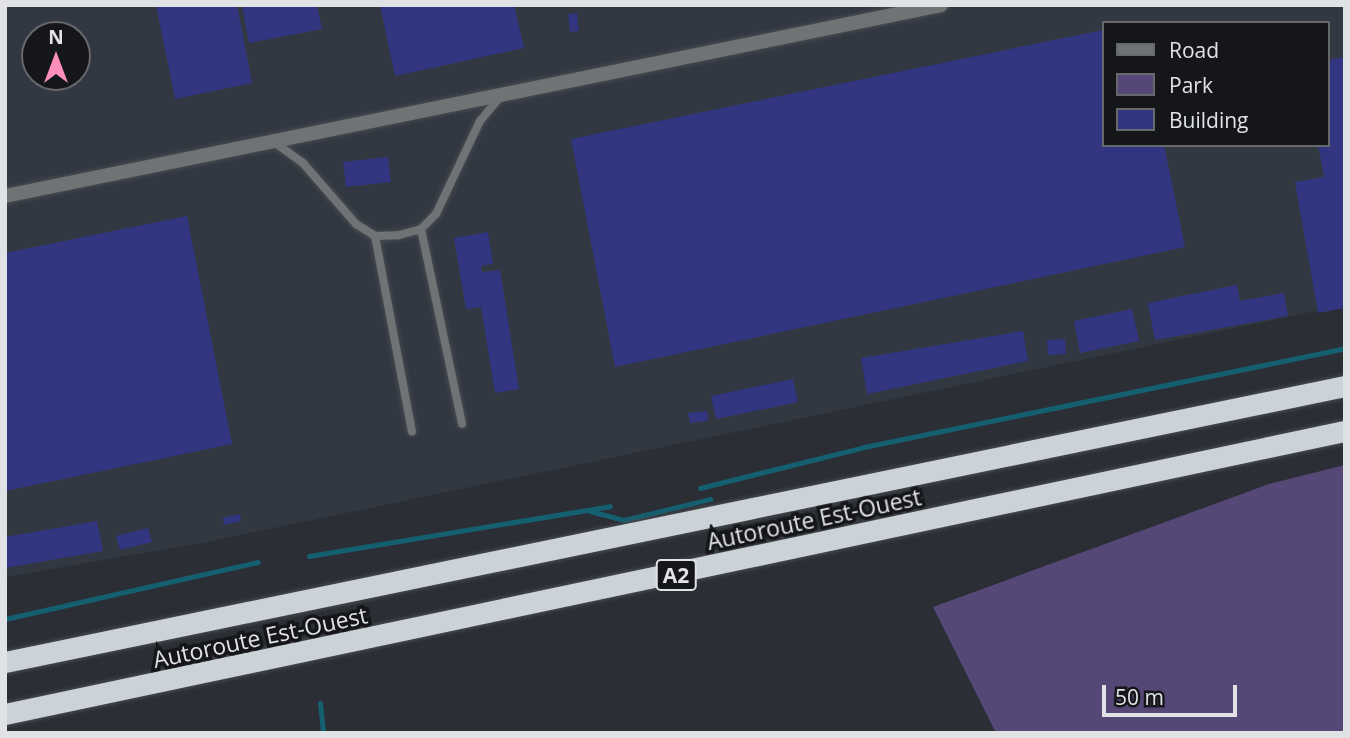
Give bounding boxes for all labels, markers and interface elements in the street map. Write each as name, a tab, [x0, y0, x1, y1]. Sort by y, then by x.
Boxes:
north arrow	[21, 21, 91, 91]
legend	[1102, 21, 1329, 147]
text: N	[48, 24, 64, 50]
text: Road	[1169, 36, 1219, 64]
text: Park	[1169, 71, 1213, 99]
text: Building	[1169, 106, 1248, 134]
street label: Autoroute Est-Ouest	[704, 483, 924, 555]
road number: A2	[655, 558, 697, 592]
street label: Autoroute Est-Ouest	[150, 601, 370, 673]
scale bar	[1105, 672, 1240, 716]
text: 50 m	[1115, 683, 1164, 711]

